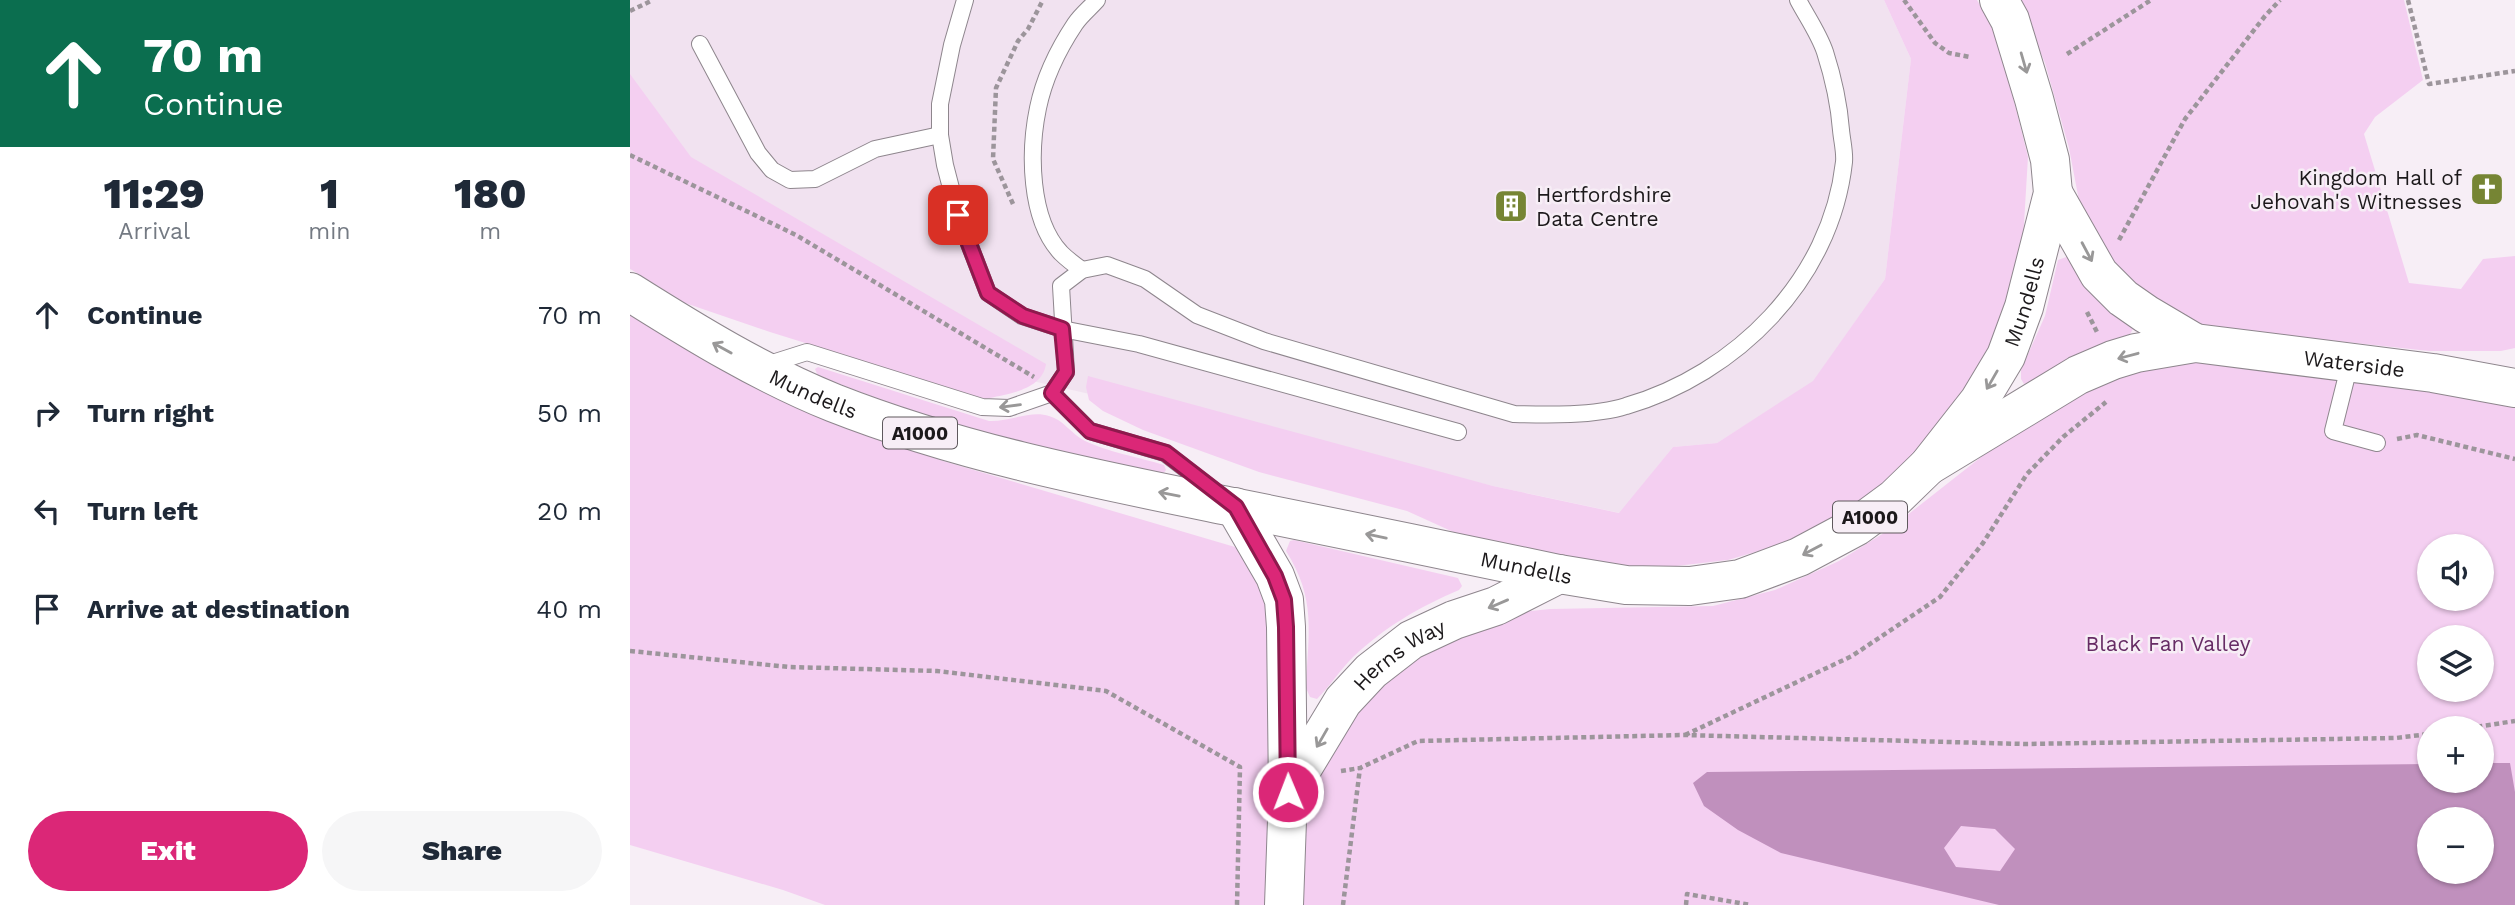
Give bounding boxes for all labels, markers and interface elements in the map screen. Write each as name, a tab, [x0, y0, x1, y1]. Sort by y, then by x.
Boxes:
text: 70 m	[143, 26, 263, 84]
icon: ahead	[28, 28, 119, 119]
one-way arrow	[2019, 52, 2032, 74]
text: Continue	[143, 85, 284, 123]
place label: Kingdom Hall of Jehovah's Witnesses	[2250, 165, 2462, 214]
text: 11:29	[103, 169, 205, 218]
text: 1	[320, 169, 339, 218]
text: 180	[454, 169, 527, 218]
church icon: Kingdom Hall of Jehovah's Witnesses	[2468, 170, 2506, 208]
place label: Hertfordshire Data Centre	[1536, 182, 1672, 231]
pin	[928, 185, 988, 245]
building icon: Hertfordshire Data Centre	[1492, 187, 1530, 225]
icon: arrive	[939, 196, 977, 234]
text: Arrival	[118, 218, 190, 245]
text: min	[308, 218, 351, 245]
text: m	[479, 218, 501, 245]
one-way arrow	[2080, 241, 2094, 261]
street label: Mundells	[1998, 254, 2049, 350]
icon: ahead	[28, 296, 66, 334]
text: Continue	[87, 300, 203, 330]
text: 70 m	[538, 300, 602, 330]
one-way arrow	[712, 340, 732, 354]
street label: Waterside	[2302, 344, 2406, 382]
one-way arrow	[2117, 350, 2139, 363]
street label: Mundells	[766, 363, 861, 423]
one-way arrow	[1985, 369, 1999, 389]
icon: right	[28, 394, 66, 432]
text: Turn right	[87, 398, 214, 428]
text: 50 m	[537, 398, 602, 428]
one-way arrow	[999, 399, 1022, 412]
road number: A1000	[883, 418, 957, 448]
one-way arrow	[1158, 486, 1181, 500]
icon: left	[28, 492, 66, 530]
text: Turn left	[87, 496, 198, 526]
text: 20 m	[537, 496, 602, 526]
road number: A1000	[1833, 502, 1907, 532]
one-way arrow	[1365, 529, 1388, 543]
map controls	[2417, 534, 2494, 884]
button: sound	[2417, 534, 2494, 611]
one-way arrow	[1802, 544, 1823, 558]
street label: Mundells	[1478, 545, 1574, 588]
icon: arrive	[28, 590, 66, 628]
text: Arrive at destination	[87, 594, 350, 624]
text: 40 m	[536, 594, 602, 624]
one-way arrow	[1488, 598, 1509, 611]
street label: Herns Way	[1347, 613, 1449, 695]
button: layers	[2417, 625, 2494, 702]
park label: Black Fan Valley	[2086, 631, 2251, 656]
button: +	[2417, 716, 2494, 793]
one-way arrow	[1315, 727, 1329, 747]
position arrow	[1251, 755, 1325, 829]
button: −	[2417, 807, 2494, 884]
button: Exit	[28, 811, 308, 891]
button: Share	[322, 811, 602, 891]

